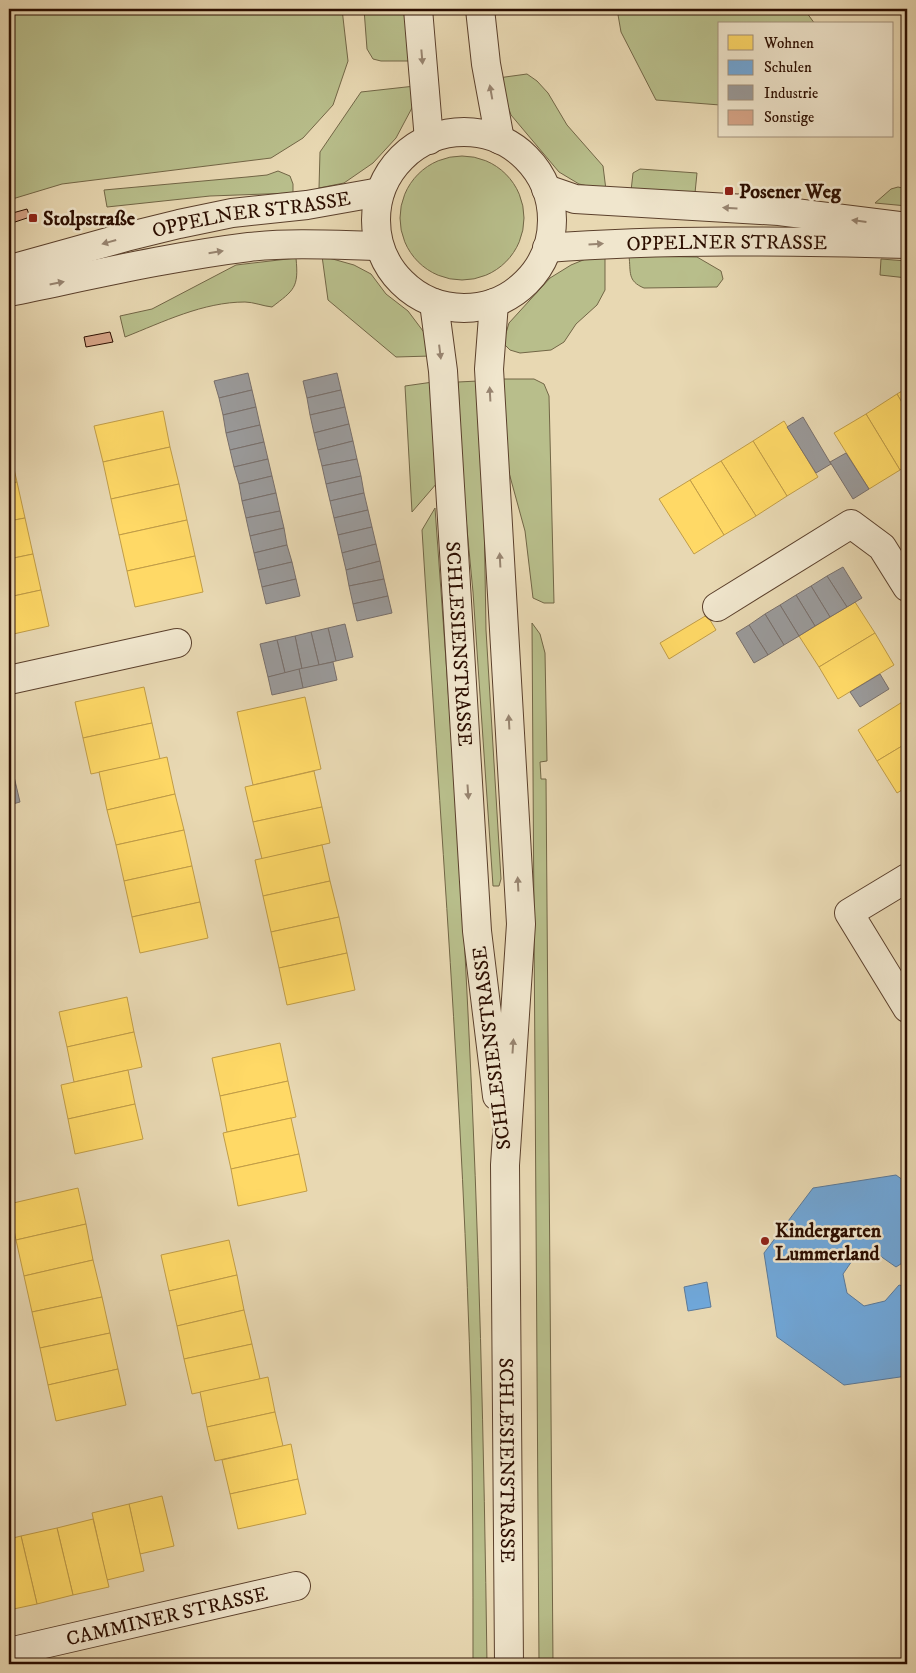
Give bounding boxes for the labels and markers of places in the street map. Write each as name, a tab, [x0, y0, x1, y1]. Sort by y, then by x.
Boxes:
place label: Posener Weg	[739, 180, 842, 205]
marker: Posener Weg	[723, 185, 735, 197]
place label: Stolpstraße	[43, 207, 136, 232]
marker: Stolpstraße	[27, 212, 39, 224]
place label: Kindergarten Lummerland	[775, 1219, 882, 1267]
marker: Kindergarten Lummerland	[759, 1235, 771, 1247]

